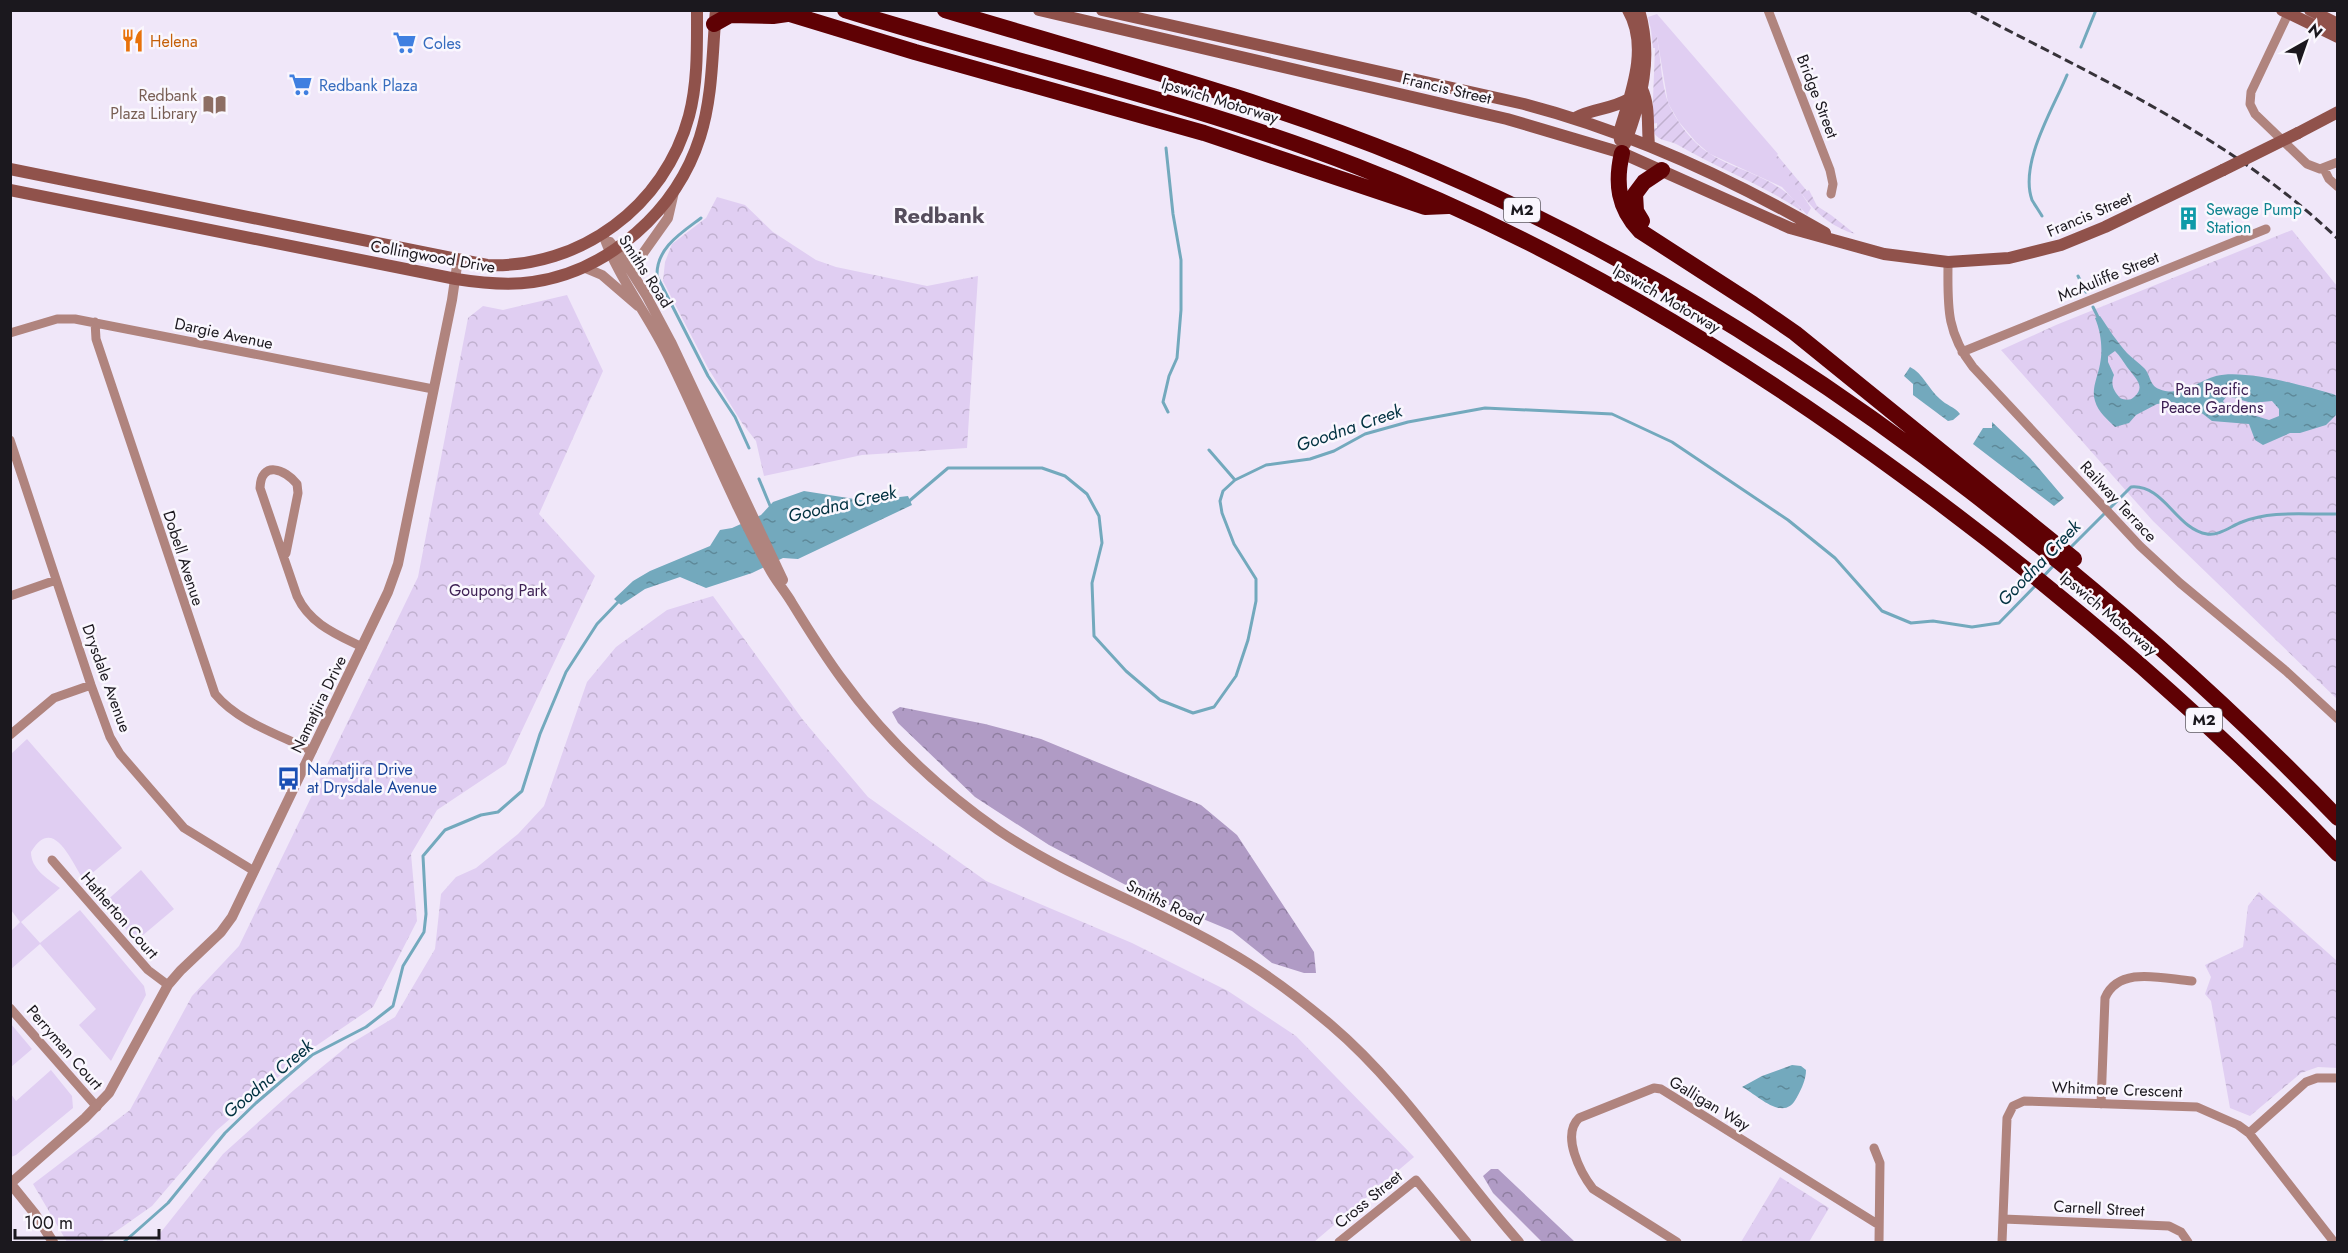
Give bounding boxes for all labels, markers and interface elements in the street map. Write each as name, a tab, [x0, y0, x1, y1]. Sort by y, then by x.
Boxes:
north arrow	[2276, 12, 2336, 72]
text: N	[2303, 18, 2328, 44]
restaurant icon: Helena	[119, 28, 145, 54]
place label: Helena	[150, 30, 198, 53]
supermarket icon: Coles	[392, 30, 418, 56]
place label: Coles	[423, 32, 461, 55]
street label: Bridge Street	[1791, 51, 1844, 142]
street label: Francis Street	[1400, 67, 1494, 110]
supermarket icon: Redbank Plaza	[288, 72, 314, 98]
street label: Ipswich Motorway	[1159, 72, 1282, 129]
place label: Redbank Plaza	[319, 74, 418, 97]
place label: Redbank Plaza Library	[110, 84, 198, 125]
library icon: Redbank Plaza Library	[202, 91, 228, 117]
street label: Francis Street	[2043, 186, 2135, 243]
road number: M2	[1504, 198, 1540, 222]
place label: Sewage Pump Station	[2206, 198, 2302, 239]
district label: Redbank	[893, 199, 985, 231]
building icon: Sewage Pump Station	[2175, 205, 2201, 231]
street label: Smiths Road	[613, 230, 678, 313]
street label: Collingwood Drive	[369, 234, 497, 279]
street label: McAuliffe Street	[2054, 246, 2162, 307]
street label: Ipswich Motorway	[1609, 258, 1726, 339]
street label: Dargie Avenue	[173, 312, 275, 355]
park label: Pan Pacific Peace Gardens	[2161, 378, 2263, 419]
water label: Goodna Creek	[1293, 397, 1407, 458]
street label: Railway Terrace	[2075, 456, 2162, 547]
water label: Goodna Creek	[785, 479, 900, 529]
street label: Dobell Avenue	[157, 508, 210, 609]
water label: Goodna Creek	[1991, 513, 2088, 612]
street label: Ipswich Motorway	[2055, 566, 2163, 662]
park label: Goupong Park	[449, 579, 548, 602]
street label: Drysdale Avenue	[76, 621, 137, 736]
street label: Namatjira Drive	[285, 652, 352, 757]
road number: M2	[2186, 708, 2222, 732]
place label: Namatjira Drive at Drysdale Avenue	[307, 758, 437, 799]
bus stop icon: Namatjira Drive at Drysdale Avenue	[276, 765, 302, 791]
street label: Hatherton Court	[75, 867, 164, 964]
street label: Smiths Road	[1122, 874, 1207, 931]
street label: Perryman Court	[21, 1000, 108, 1095]
water label: Goodna Creek	[217, 1033, 320, 1124]
street label: Galligan Way	[1665, 1070, 1755, 1137]
street label: Whitmore Crescent	[2051, 1076, 2183, 1103]
street label: Cross Street	[1330, 1165, 1407, 1234]
street label: Carnell Street	[2053, 1195, 2145, 1222]
scale bar	[15, 1202, 159, 1240]
text: 100 m	[24, 1210, 73, 1236]

